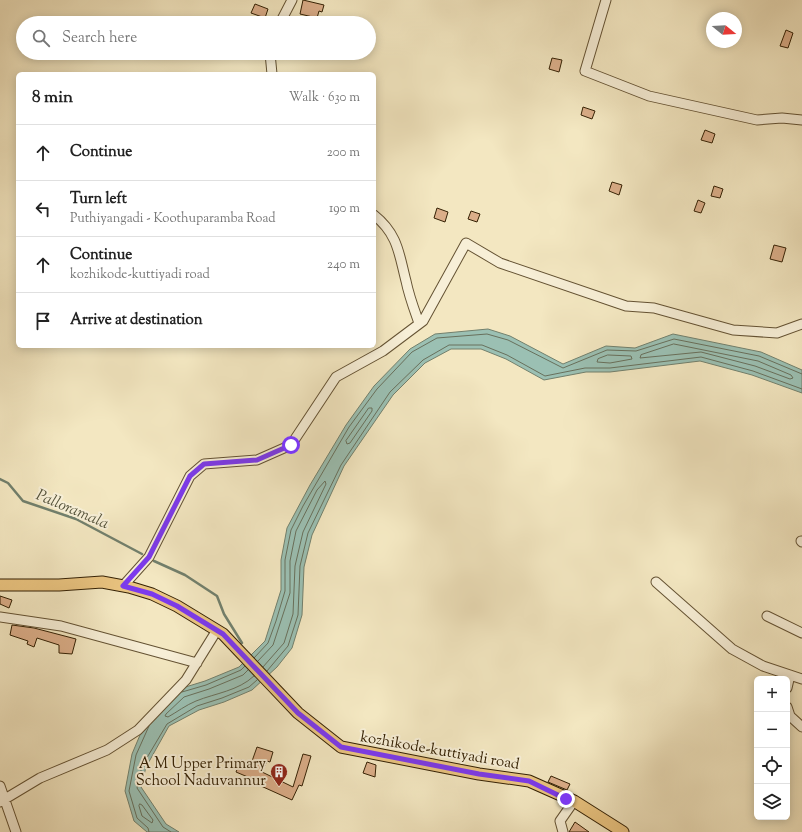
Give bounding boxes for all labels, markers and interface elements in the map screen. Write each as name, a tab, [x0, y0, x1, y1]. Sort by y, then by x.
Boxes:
north arrow	[706, 12, 742, 48]
search box	[16, 16, 376, 60]
icon: search	[30, 27, 52, 49]
text: Search here	[62, 28, 137, 49]
text: 8 min	[32, 86, 73, 110]
text: Walk · 630 m	[289, 89, 360, 107]
icon: ahead	[32, 142, 54, 164]
text: Continue	[70, 142, 132, 163]
text: 200 m	[327, 144, 360, 162]
text: Turn left	[70, 189, 127, 210]
icon: left	[32, 198, 54, 220]
text: 190 m	[329, 200, 360, 218]
text: Puthiyangadi - Koothuparamba Road	[70, 210, 276, 228]
text: Continue	[70, 245, 132, 266]
icon: ahead	[32, 254, 54, 276]
text: 240 m	[327, 256, 360, 274]
text: kozhikode-kuttiyadi road	[70, 266, 210, 284]
icon: arrive	[32, 310, 54, 332]
text: Arrive at destination	[70, 310, 203, 331]
route start	[282, 436, 300, 454]
water label: Palloramala	[32, 485, 112, 536]
map controls	[754, 676, 790, 820]
button: +	[754, 676, 790, 712]
button: −	[754, 712, 790, 748]
street label: kozhikode-kuttiyadi road	[358, 727, 522, 776]
button: locate	[754, 748, 790, 784]
place label: A M Upper Primary School Naduvannur	[136, 754, 267, 792]
building icon: A M Upper Primary School Naduvannur	[269, 762, 289, 787]
button: layers	[754, 784, 790, 820]
route end	[557, 790, 575, 808]

